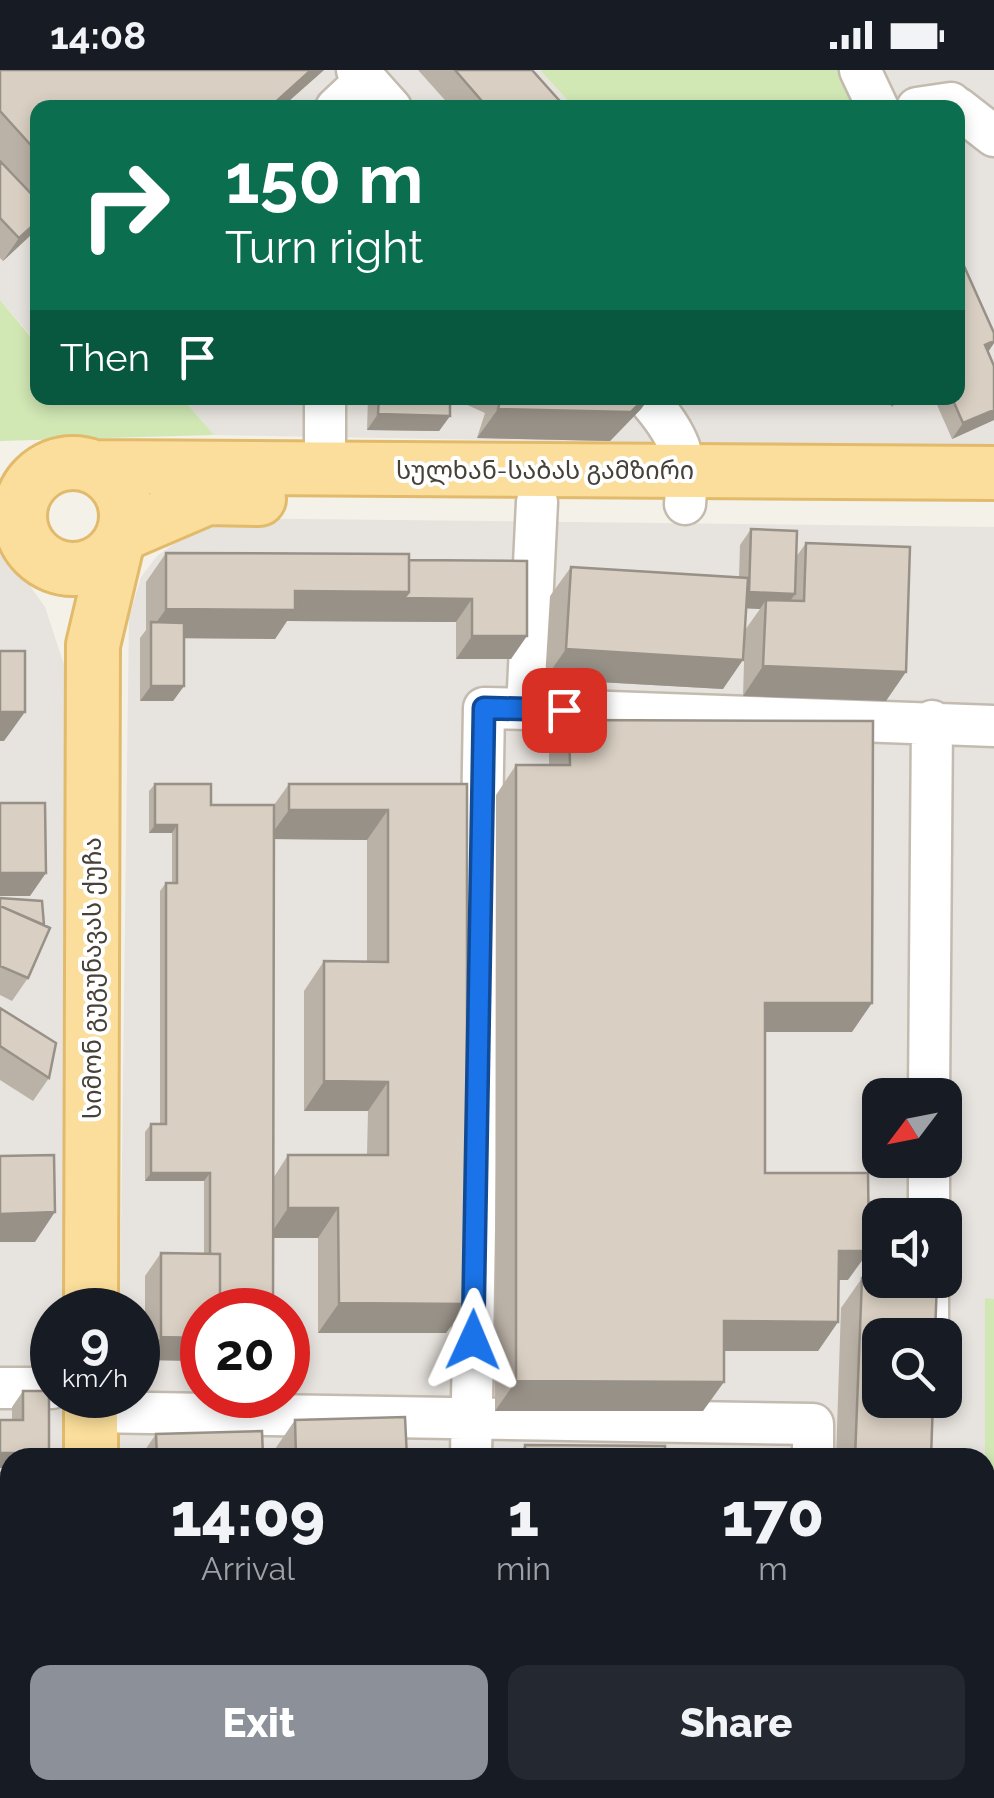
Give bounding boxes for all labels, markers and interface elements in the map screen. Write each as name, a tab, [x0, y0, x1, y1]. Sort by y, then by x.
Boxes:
text: 14:08	[50, 13, 146, 58]
text: 150 m	[225, 137, 423, 219]
icon: right	[60, 140, 190, 270]
text: Turn right	[225, 221, 423, 274]
icon: arrive	[170, 330, 225, 385]
text: Then	[60, 335, 150, 380]
street label: სულხან-საბას გამზირი	[396, 455, 694, 486]
pin	[522, 668, 607, 753]
icon: arrive	[537, 683, 592, 738]
street label: სიმონ გუგუნავას ქუჩა	[77, 837, 107, 1119]
north arrow	[862, 1078, 962, 1178]
map controls	[862, 1078, 962, 1418]
button: sound	[862, 1198, 962, 1298]
speed limit sign: 20	[180, 1288, 310, 1418]
position arrow	[421, 1288, 525, 1392]
text: 9	[80, 1311, 110, 1370]
button: search	[862, 1318, 962, 1418]
text: km/h	[62, 1363, 128, 1393]
text: 14:09	[171, 1480, 325, 1550]
text: 1	[508, 1480, 539, 1550]
text: 170	[722, 1480, 824, 1550]
text: Arrival	[201, 1550, 295, 1587]
text: min	[496, 1550, 551, 1587]
text: m	[758, 1550, 788, 1587]
button: Exit	[30, 1665, 488, 1780]
button: Share	[508, 1665, 965, 1780]

